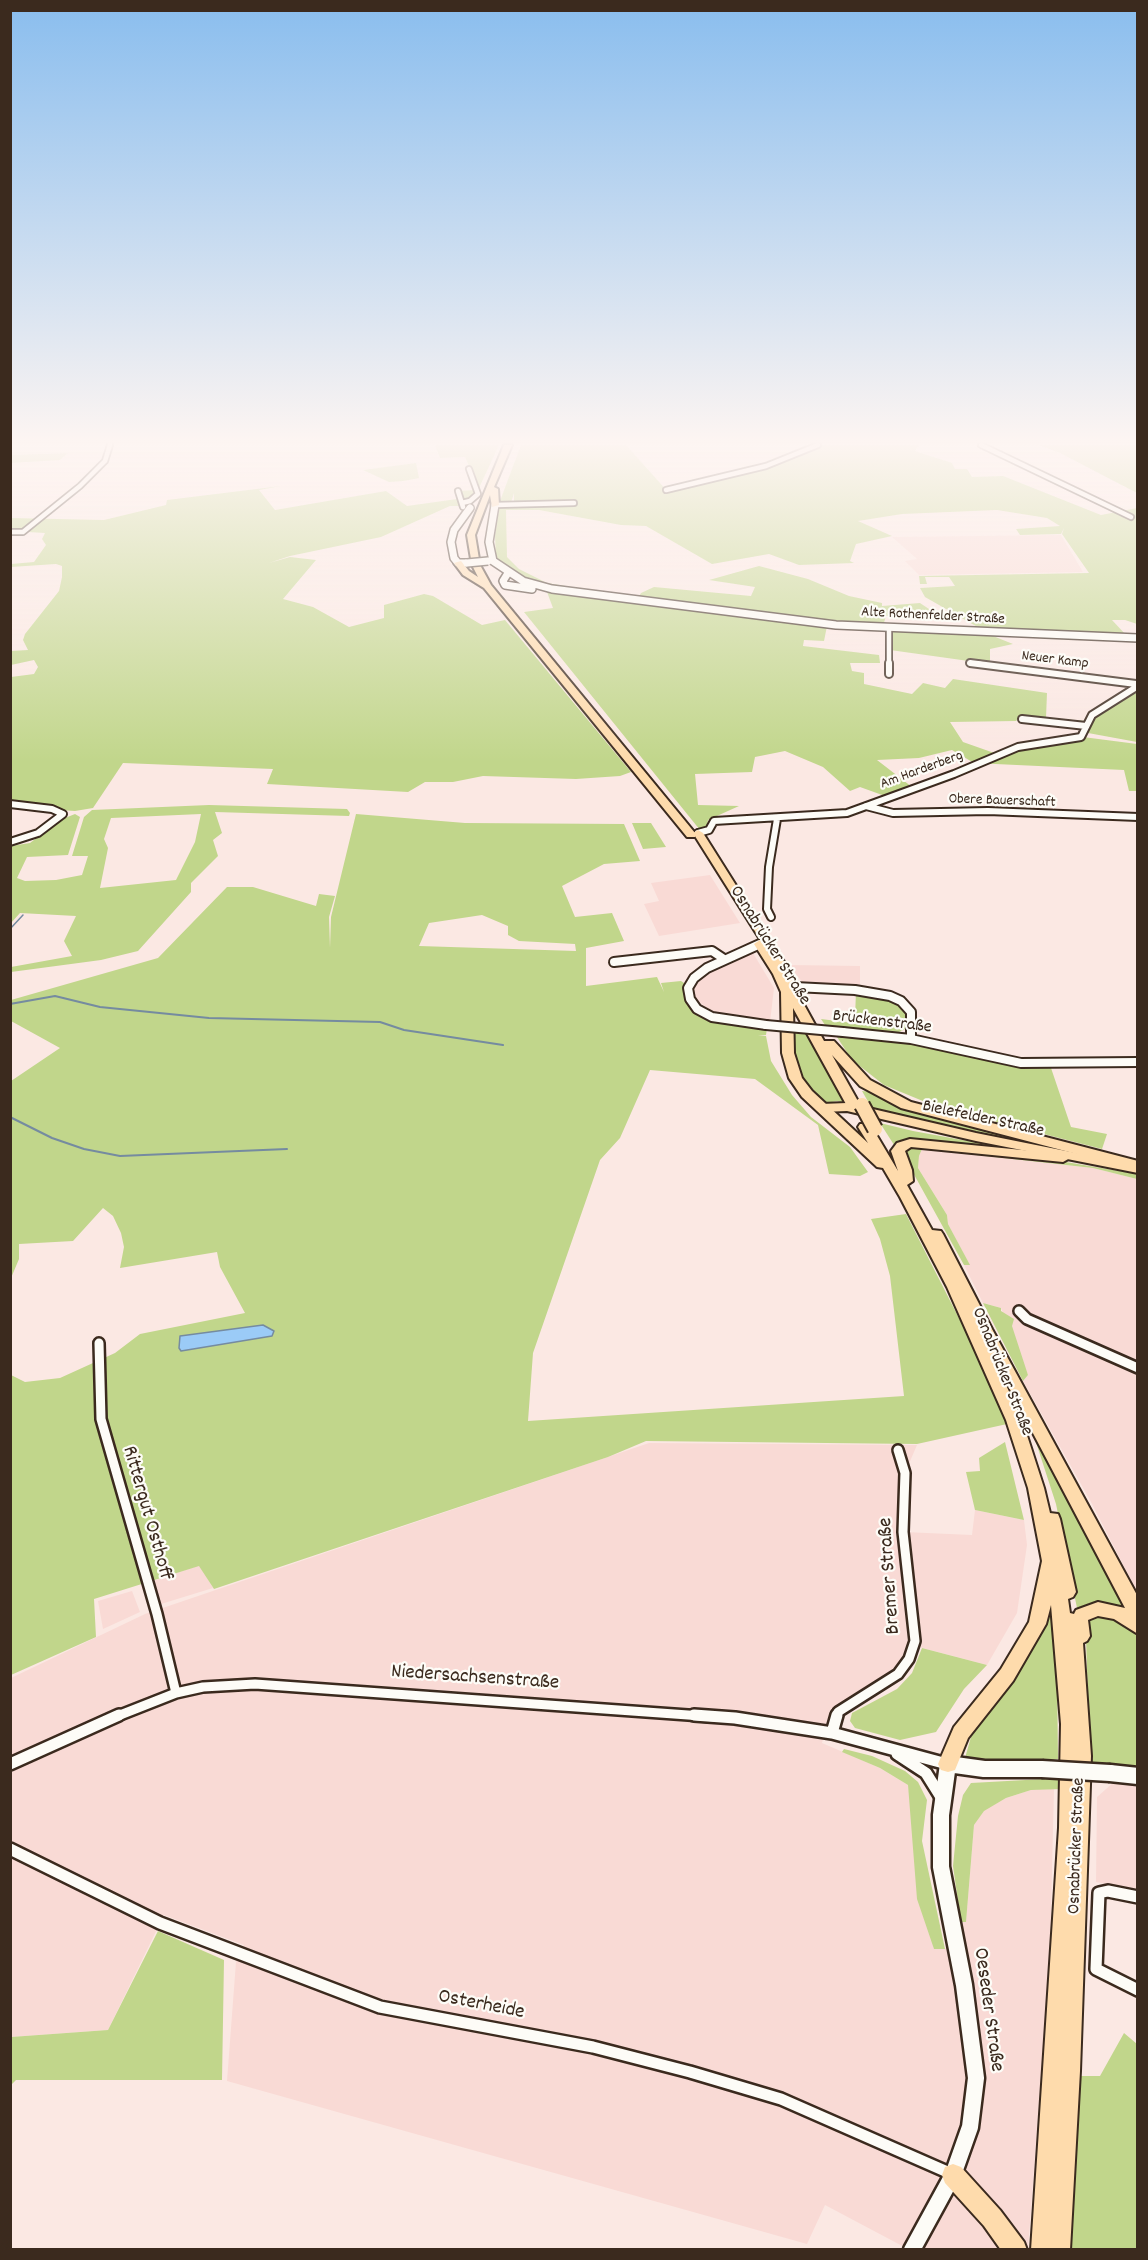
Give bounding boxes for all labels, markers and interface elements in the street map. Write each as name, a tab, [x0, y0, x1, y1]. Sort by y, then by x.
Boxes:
street label: Alte Rothenfelder Straße	[861, 604, 1005, 630]
street label: Neuer Kamp	[1021, 648, 1089, 674]
street label: Am Harderberg	[878, 748, 966, 794]
street label: Obere Bauerschaft	[948, 791, 1056, 813]
street label: Osnabrücker Straße	[724, 882, 814, 1010]
street label: Brückenstraße	[831, 1006, 933, 1040]
street label: Bielefelder Straße	[920, 1097, 1046, 1143]
street label: Osnabrücker Straße	[965, 1305, 1037, 1439]
street label: Rittergut Osthoff	[115, 1444, 177, 1584]
street label: Bremer Straße	[874, 1517, 908, 1635]
street label: Niedersachsenstraße	[390, 1661, 560, 1697]
street label: Osnabrücker Straße	[1065, 1777, 1091, 1915]
street label: Oeseder Straße	[966, 1946, 1008, 2074]
street label: Osterheide	[436, 1985, 526, 2027]

